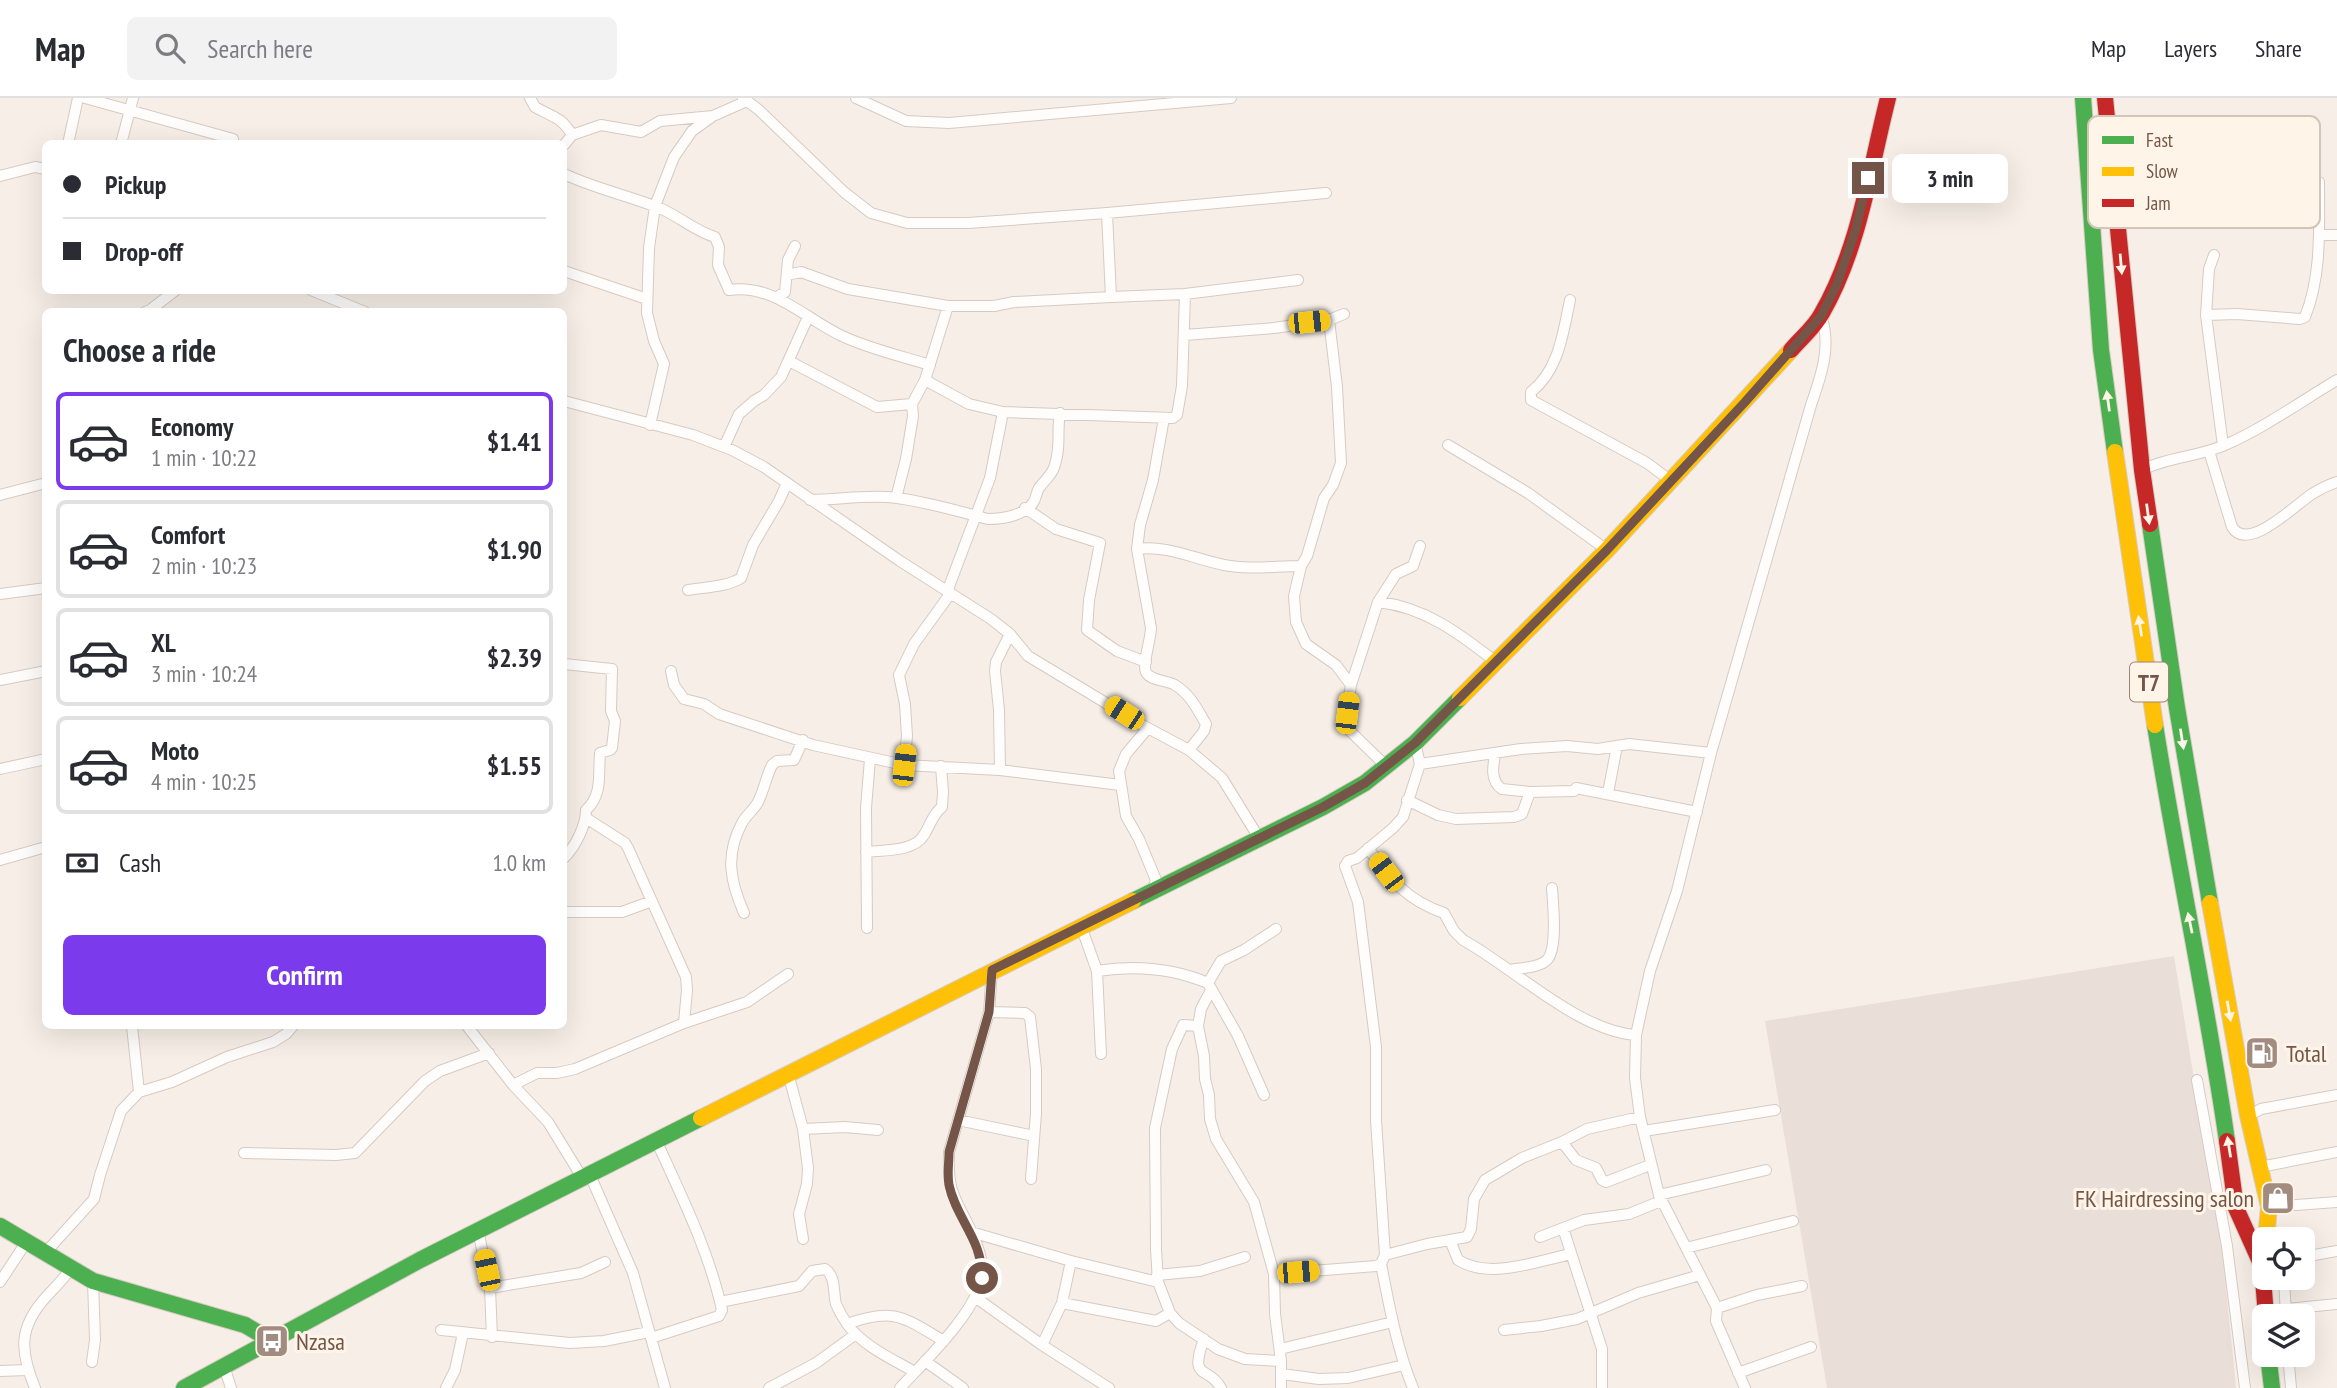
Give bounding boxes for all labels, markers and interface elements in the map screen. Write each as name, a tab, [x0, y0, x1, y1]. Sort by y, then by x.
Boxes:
search box	[127, 17, 617, 80]
text: Map	[35, 27, 85, 70]
icon: search	[151, 29, 189, 67]
text: Search here	[207, 32, 313, 65]
text: Map	[2091, 33, 2126, 64]
text: Layers	[2164, 33, 2217, 64]
text: Share	[2255, 33, 2302, 64]
legend	[2088, 116, 2320, 228]
text: Fast	[2146, 128, 2174, 152]
callout: 3 min	[1892, 154, 2008, 202]
text: Slow	[2146, 159, 2179, 183]
route end	[1852, 162, 1884, 194]
text: 3 min	[1927, 164, 1973, 193]
text: Pickup	[105, 168, 166, 201]
text: Jam	[2145, 191, 2171, 215]
text: Drop-off	[105, 235, 183, 268]
one-way arrow	[2116, 253, 2127, 275]
car	[1288, 309, 1331, 335]
text: Choose a ride	[63, 329, 216, 371]
one-way arrow	[2103, 390, 2114, 412]
icon: car	[67, 410, 130, 473]
text: Economy	[151, 410, 233, 443]
text: $1.41	[487, 425, 542, 458]
text: 1 min · 10:22	[151, 443, 257, 472]
one-way arrow	[2143, 503, 2154, 525]
icon: car	[67, 518, 130, 581]
text: Comfort	[151, 518, 225, 551]
text: $1.90	[487, 533, 542, 566]
text: 2 min · 10:23	[151, 551, 257, 580]
one-way arrow	[2134, 615, 2145, 637]
icon: car	[67, 626, 130, 689]
text: XL	[151, 626, 176, 659]
text: $2.39	[487, 641, 542, 674]
text: 3 min · 10:24	[151, 659, 257, 688]
road number: T7	[2130, 662, 2168, 702]
car	[1335, 691, 1360, 735]
car	[1101, 693, 1148, 733]
one-way arrow	[2177, 728, 2188, 750]
icon: car	[67, 734, 130, 797]
text: Moto	[151, 734, 199, 767]
car	[892, 743, 917, 787]
text: $1.55	[487, 749, 542, 782]
text: 4 min · 10:25	[151, 767, 257, 796]
icon: cash	[63, 844, 101, 882]
text: Cash	[119, 846, 161, 879]
text: 1.0 km	[492, 848, 546, 877]
car	[1365, 849, 1408, 895]
one-way arrow	[2185, 912, 2196, 934]
button: Confirm	[63, 935, 546, 1015]
one-way arrow	[2224, 1000, 2235, 1022]
fuel station icon: Total	[2243, 1034, 2281, 1072]
place label: Total	[2286, 1038, 2327, 1069]
one-way arrow	[2223, 1136, 2234, 1158]
shop icon: FK Hairdressing salon	[2259, 1179, 2297, 1217]
place label: FK Hairdressing salon	[2075, 1183, 2254, 1214]
map controls	[2252, 1227, 2315, 1367]
button: locate	[2252, 1227, 2315, 1290]
car	[473, 1247, 502, 1293]
car	[1277, 1260, 1320, 1284]
route start	[966, 1262, 998, 1294]
button: layers	[2252, 1304, 2315, 1367]
bus stop icon: Nzasa	[253, 1322, 291, 1360]
place label: Nzasa	[296, 1326, 345, 1357]

